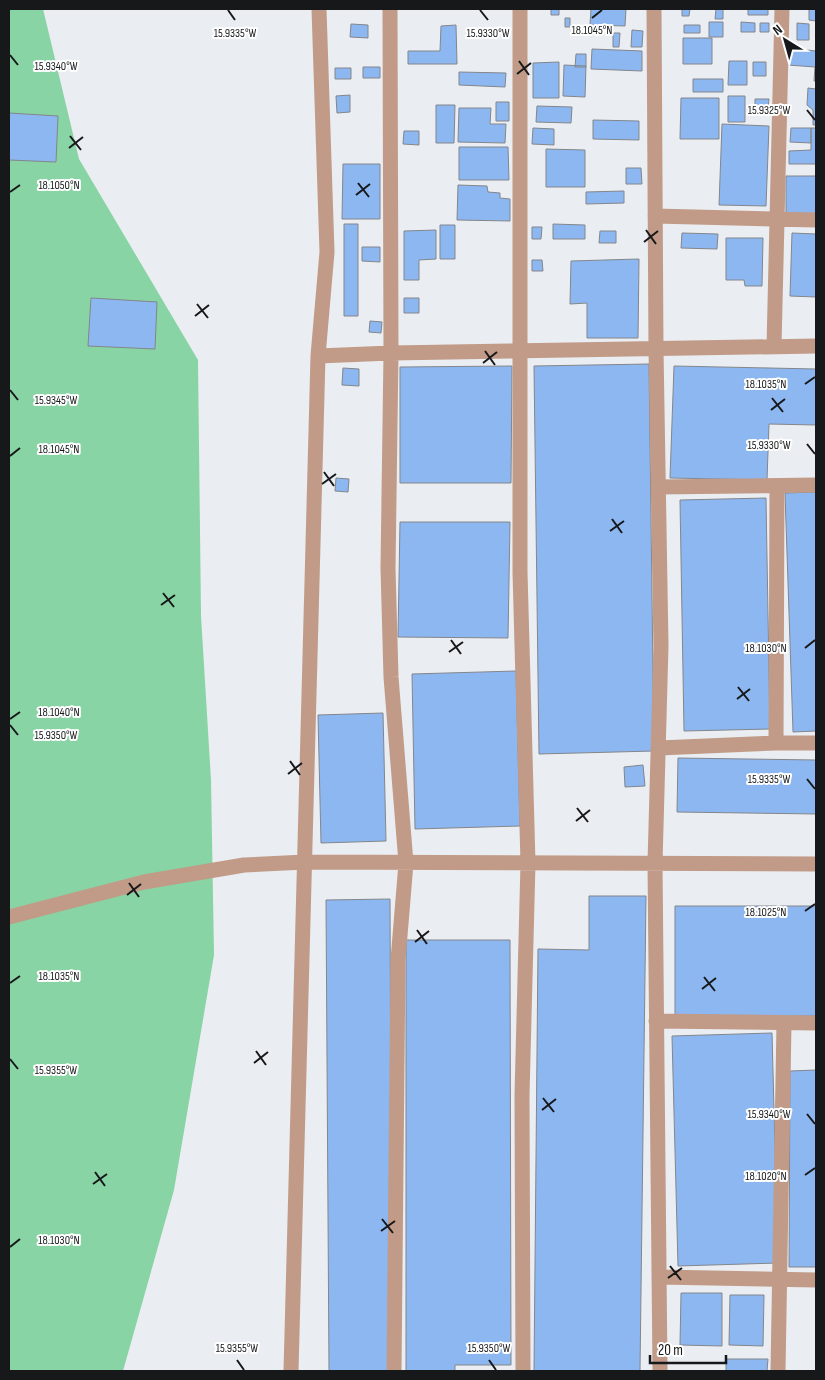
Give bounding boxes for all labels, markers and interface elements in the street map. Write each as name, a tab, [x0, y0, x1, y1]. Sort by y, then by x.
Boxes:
north arrow	[760, 15, 810, 65]
text: N	[769, 21, 786, 39]
text: 18.1045°N	[572, 23, 612, 38]
text: 15.9335°W	[214, 26, 256, 41]
text: 15.9330°W	[466, 26, 510, 41]
text: 15.9340°W	[34, 59, 78, 74]
text: 15.9325°W	[748, 103, 790, 118]
text: 18.1050°N	[38, 178, 80, 193]
text: 18.1035°N	[746, 377, 786, 392]
text: 15.9345°W	[35, 393, 77, 408]
text: 15.9330°W	[747, 438, 791, 453]
text: 18.1045°N	[39, 442, 79, 457]
text: 18.1030°N	[745, 641, 787, 656]
text: 18.1040°N	[38, 705, 80, 720]
text: 15.9350°W	[35, 728, 78, 743]
text: 15.9335°W	[748, 772, 790, 787]
text: 18.1025°N	[746, 905, 786, 920]
text: 18.1035°N	[39, 969, 79, 984]
text: 15.9355°W	[35, 1063, 77, 1078]
text: 15.9340°W	[747, 1107, 791, 1122]
text: 18.1020°N	[745, 1169, 787, 1184]
text: 18.1030°N	[38, 1233, 80, 1248]
scale bar	[650, 1332, 726, 1364]
text: 15.9355°W	[216, 1341, 258, 1356]
text: 15.9350°W	[468, 1341, 511, 1356]
text: 20 m	[658, 1341, 683, 1360]

